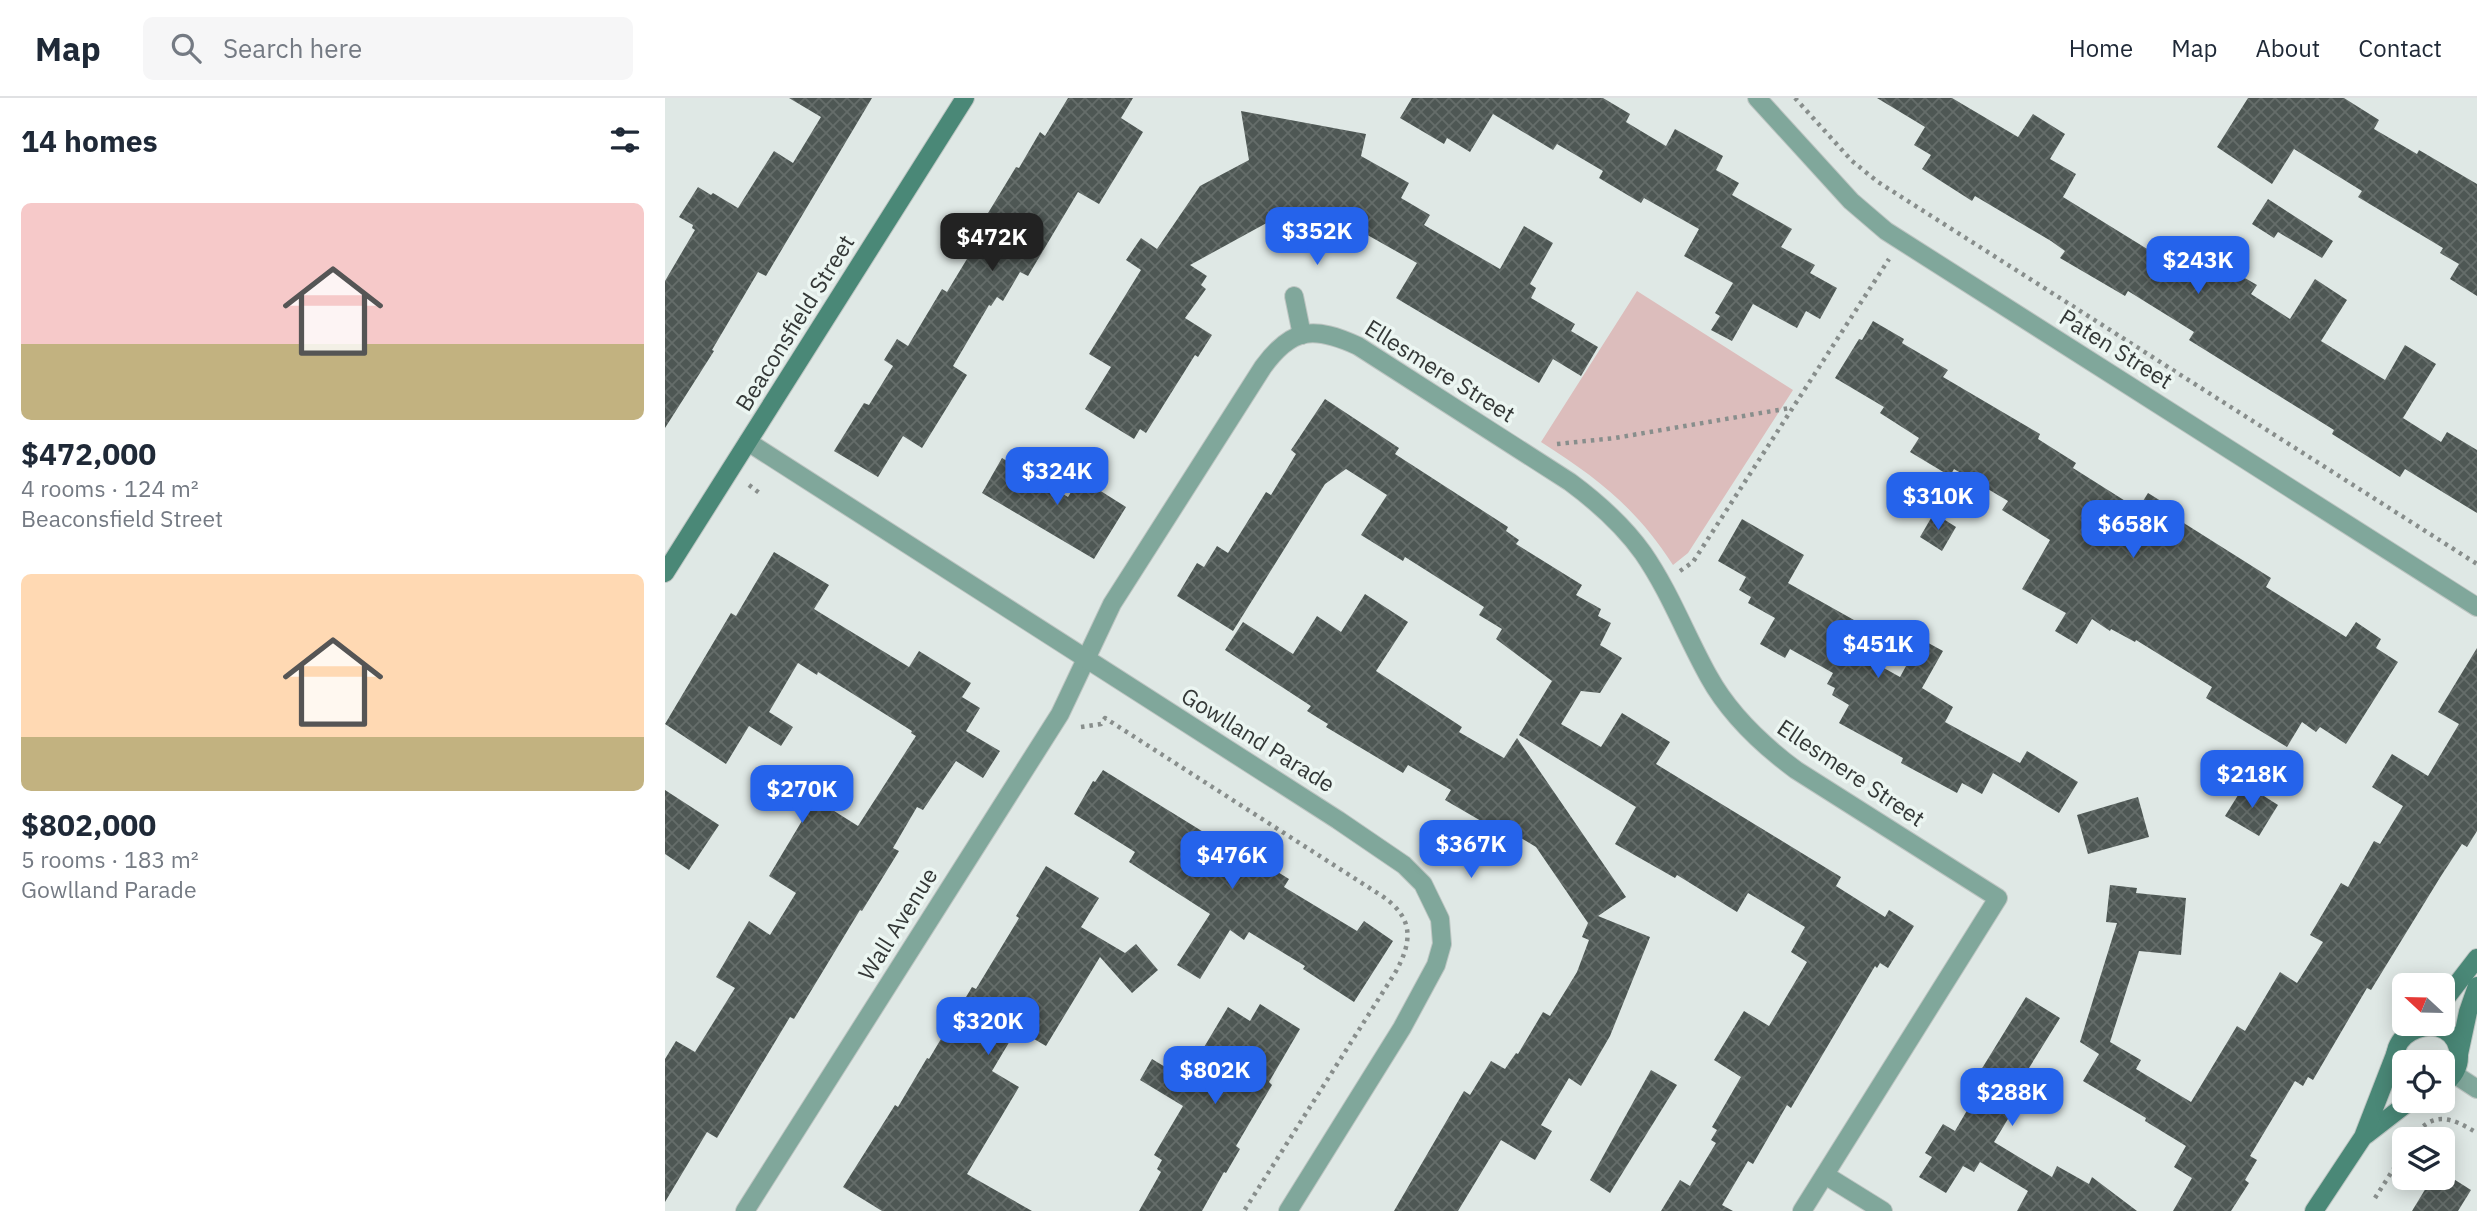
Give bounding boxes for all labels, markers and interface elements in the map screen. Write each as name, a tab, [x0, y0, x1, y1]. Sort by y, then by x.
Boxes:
search box	[143, 17, 633, 80]
text: Map	[35, 27, 101, 70]
icon: search	[167, 29, 205, 67]
text: Search here	[223, 31, 362, 65]
text: Home	[2069, 32, 2133, 64]
text: Map	[2171, 32, 2217, 64]
text: About	[2255, 32, 2320, 64]
text: Contact	[2358, 32, 2442, 64]
text: 14 homes	[21, 121, 158, 160]
icon: filters	[606, 121, 644, 159]
pin: $352K	[1268, 208, 1366, 267]
pin: $472K	[943, 214, 1041, 273]
text: $352K	[1281, 215, 1353, 245]
text: $472K	[956, 221, 1028, 251]
street label: Beaconsfield Street	[728, 229, 860, 416]
pin: $243K	[2149, 236, 2247, 296]
text: $243K	[2162, 244, 2234, 274]
icon: home	[270, 248, 396, 374]
street label: Paten Street	[2054, 301, 2179, 395]
street label: Ellesmere Street	[1360, 312, 1521, 428]
text: $472,000	[21, 434, 156, 473]
pin: $324K	[1008, 448, 1106, 507]
text: $324K	[1021, 455, 1093, 485]
pin: $310K	[1889, 472, 1987, 532]
text: 4 rooms · 124 m²	[21, 473, 199, 503]
text: $310K	[1902, 480, 1974, 510]
pin: $658K	[2084, 500, 2182, 560]
text: Beaconsfield Street	[21, 503, 223, 533]
text: $658K	[2097, 508, 2169, 538]
icon: home	[270, 619, 396, 745]
pin: $451K	[1829, 620, 1927, 680]
text: $451K	[1842, 628, 1914, 658]
street label: Gowlland Parade	[1176, 680, 1341, 798]
street label: Ellesmere Street	[1772, 712, 1931, 833]
pin: $218K	[2203, 750, 2301, 810]
text: $218K	[2216, 758, 2288, 788]
pin: $270K	[753, 766, 851, 825]
text: $270K	[766, 773, 838, 803]
text: $802,000	[21, 805, 156, 844]
pin: $367K	[1422, 820, 1520, 880]
text: $367K	[1435, 828, 1507, 858]
pin: $476K	[1183, 832, 1281, 891]
text: $476K	[1196, 839, 1268, 869]
text: 5 rooms · 183 m²	[21, 844, 199, 874]
street label: Wall Avenue	[851, 862, 944, 985]
text: Gowlland Parade	[21, 874, 197, 904]
north arrow	[2392, 973, 2455, 1036]
map controls	[2392, 973, 2455, 1190]
pin: $320K	[939, 998, 1037, 1057]
text: $320K	[952, 1005, 1024, 1035]
pin: $802K	[1166, 1046, 1264, 1106]
button: locate	[2392, 1050, 2455, 1113]
text: $802K	[1179, 1054, 1251, 1084]
pin: $288K	[1963, 1068, 2061, 1128]
text: $288K	[1976, 1076, 2048, 1106]
button: layers	[2392, 1127, 2455, 1190]

